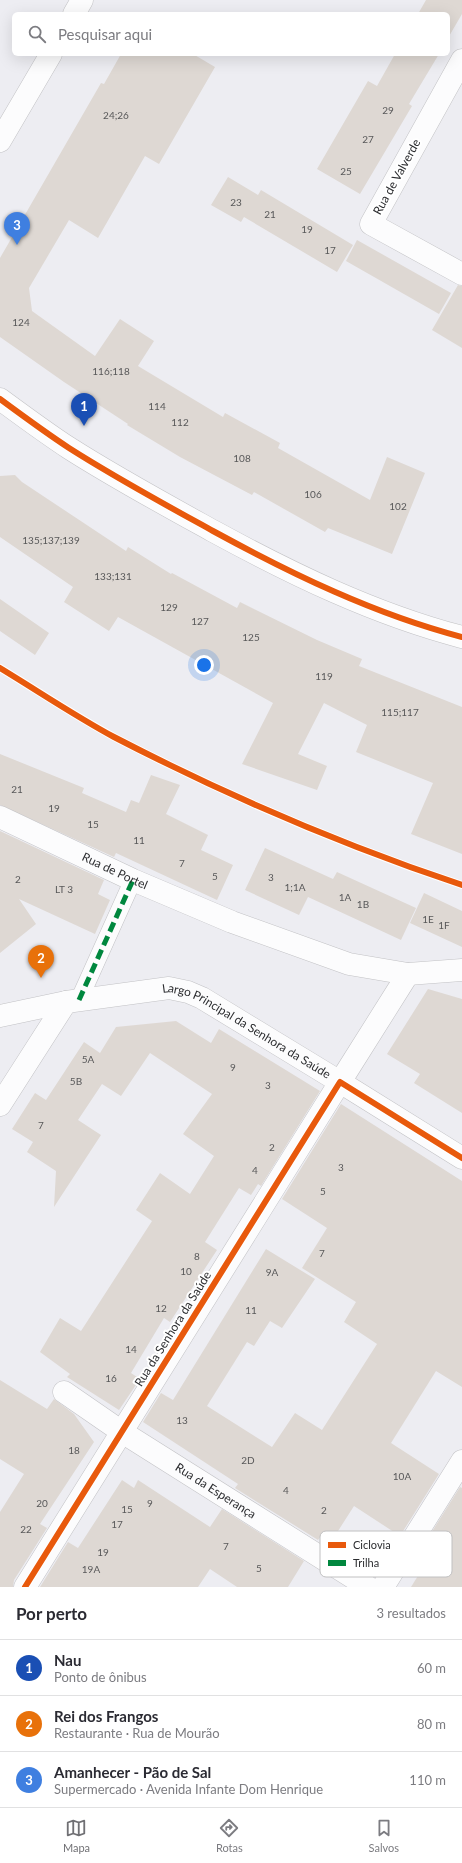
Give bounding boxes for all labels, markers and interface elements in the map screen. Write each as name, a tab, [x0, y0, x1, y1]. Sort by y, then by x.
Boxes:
search box	[12, 12, 450, 56]
icon: search	[26, 23, 48, 45]
text: Pesquisar aqui	[58, 25, 152, 43]
house number: 29	[382, 104, 394, 116]
house number: 24;26	[103, 109, 129, 121]
house number: 27	[362, 133, 374, 145]
street label: Rua de Valverde	[370, 136, 424, 217]
house number: 25	[340, 165, 352, 177]
house number: 23	[230, 196, 242, 208]
house number: 21	[264, 208, 276, 220]
pin: 3	[4, 212, 30, 245]
house number: 19	[301, 223, 313, 235]
house number: 17	[324, 244, 336, 256]
house number: 124	[12, 316, 30, 328]
house number: 116;118	[92, 365, 130, 377]
pin: 1	[71, 393, 97, 426]
house number: 114	[148, 400, 166, 412]
house number: 112	[171, 416, 189, 428]
house number: 108	[233, 452, 251, 464]
house number: 106	[304, 488, 322, 500]
house number: 102	[389, 500, 407, 512]
house number: 135;137;139	[22, 534, 80, 546]
house number: 133;131	[94, 570, 132, 582]
house number: 129	[160, 601, 178, 613]
house number: 127	[191, 615, 209, 627]
house number: 125	[242, 631, 260, 643]
your location	[194, 655, 214, 675]
house number: 119	[315, 670, 333, 682]
house number: 115;117	[381, 706, 419, 718]
house number: 21	[11, 783, 23, 795]
house number: 19	[48, 802, 60, 814]
house number: 15	[87, 818, 99, 830]
house number: 11	[133, 834, 145, 846]
street label: Rua de Portel	[80, 849, 150, 892]
house number: 7	[179, 857, 185, 869]
house number: 5	[212, 870, 218, 882]
house number: 3	[268, 871, 274, 883]
house number: 2	[15, 873, 21, 885]
house number: 1;1A	[285, 881, 306, 893]
house number: LT 3	[55, 883, 73, 895]
house number: 1A	[339, 891, 352, 903]
house number: 1B	[357, 898, 369, 910]
house number: 1E	[422, 913, 434, 925]
house number: 1F	[438, 919, 450, 931]
pin: 2	[28, 945, 54, 978]
street label: Largo Principal da Senhora da Saúde	[161, 980, 334, 1082]
house number: 5A	[82, 1053, 95, 1065]
house number: 9	[230, 1061, 236, 1073]
house number: 5B	[70, 1075, 82, 1087]
house number: 3	[265, 1079, 271, 1091]
house number: 7	[38, 1119, 44, 1131]
house number: 2	[269, 1141, 275, 1153]
house number: 3	[338, 1161, 344, 1173]
house number: 4	[252, 1164, 258, 1176]
house number: 5	[320, 1185, 326, 1197]
house number: 7	[319, 1247, 325, 1259]
house number: 8	[194, 1250, 200, 1262]
house number: 10	[180, 1265, 192, 1277]
house number: 9A	[266, 1266, 279, 1278]
street label: Rua da Senhora da Saúde	[131, 1268, 214, 1389]
house number: 12	[155, 1302, 167, 1314]
house number: 11	[245, 1304, 257, 1316]
house number: 14	[125, 1343, 137, 1355]
house number: 16	[105, 1372, 117, 1384]
house number: 13	[176, 1414, 188, 1426]
house number: 18	[68, 1444, 80, 1456]
house number: 2D	[241, 1454, 255, 1466]
street label: Rua da Esperança	[173, 1459, 259, 1522]
house number: 10A	[393, 1470, 411, 1482]
house number: 4	[283, 1484, 289, 1496]
house number: 20	[36, 1497, 48, 1509]
house number: 9	[147, 1497, 153, 1509]
house number: 15	[121, 1503, 133, 1515]
house number: 2	[321, 1504, 327, 1516]
house number: 17	[111, 1518, 123, 1530]
house number: 22	[20, 1523, 32, 1535]
legend	[320, 1531, 452, 1577]
text: Ciclovia	[353, 1538, 391, 1551]
house number: 7	[223, 1540, 229, 1552]
house number: 19	[97, 1546, 109, 1558]
text: Trilha	[353, 1556, 379, 1569]
house number: 5	[256, 1562, 262, 1574]
house number: 19A	[82, 1563, 100, 1575]
text: Por perto	[16, 1603, 87, 1624]
text: 3 resultados	[376, 1605, 446, 1621]
text: Nau	[54, 1651, 81, 1669]
text: 1	[25, 1660, 33, 1676]
text: 60 m	[417, 1660, 446, 1676]
text: Ponto de ônibus	[54, 1669, 147, 1685]
text: Rei dos Frangos	[54, 1707, 158, 1725]
text: 2	[25, 1716, 33, 1732]
text: 80 m	[417, 1716, 446, 1732]
text: Restaurante · Rua de Mourão	[54, 1725, 220, 1741]
text: Amanhecer - Pão de Sal	[54, 1763, 211, 1781]
text: 3	[25, 1772, 33, 1788]
text: 110 m	[409, 1772, 446, 1788]
text: Supermercado · Avenida Infante Dom Henrique	[54, 1781, 323, 1797]
tab: Mapa	[63, 1817, 90, 1854]
tab: Rotas	[216, 1817, 243, 1854]
tab: Salvos	[369, 1817, 399, 1854]

